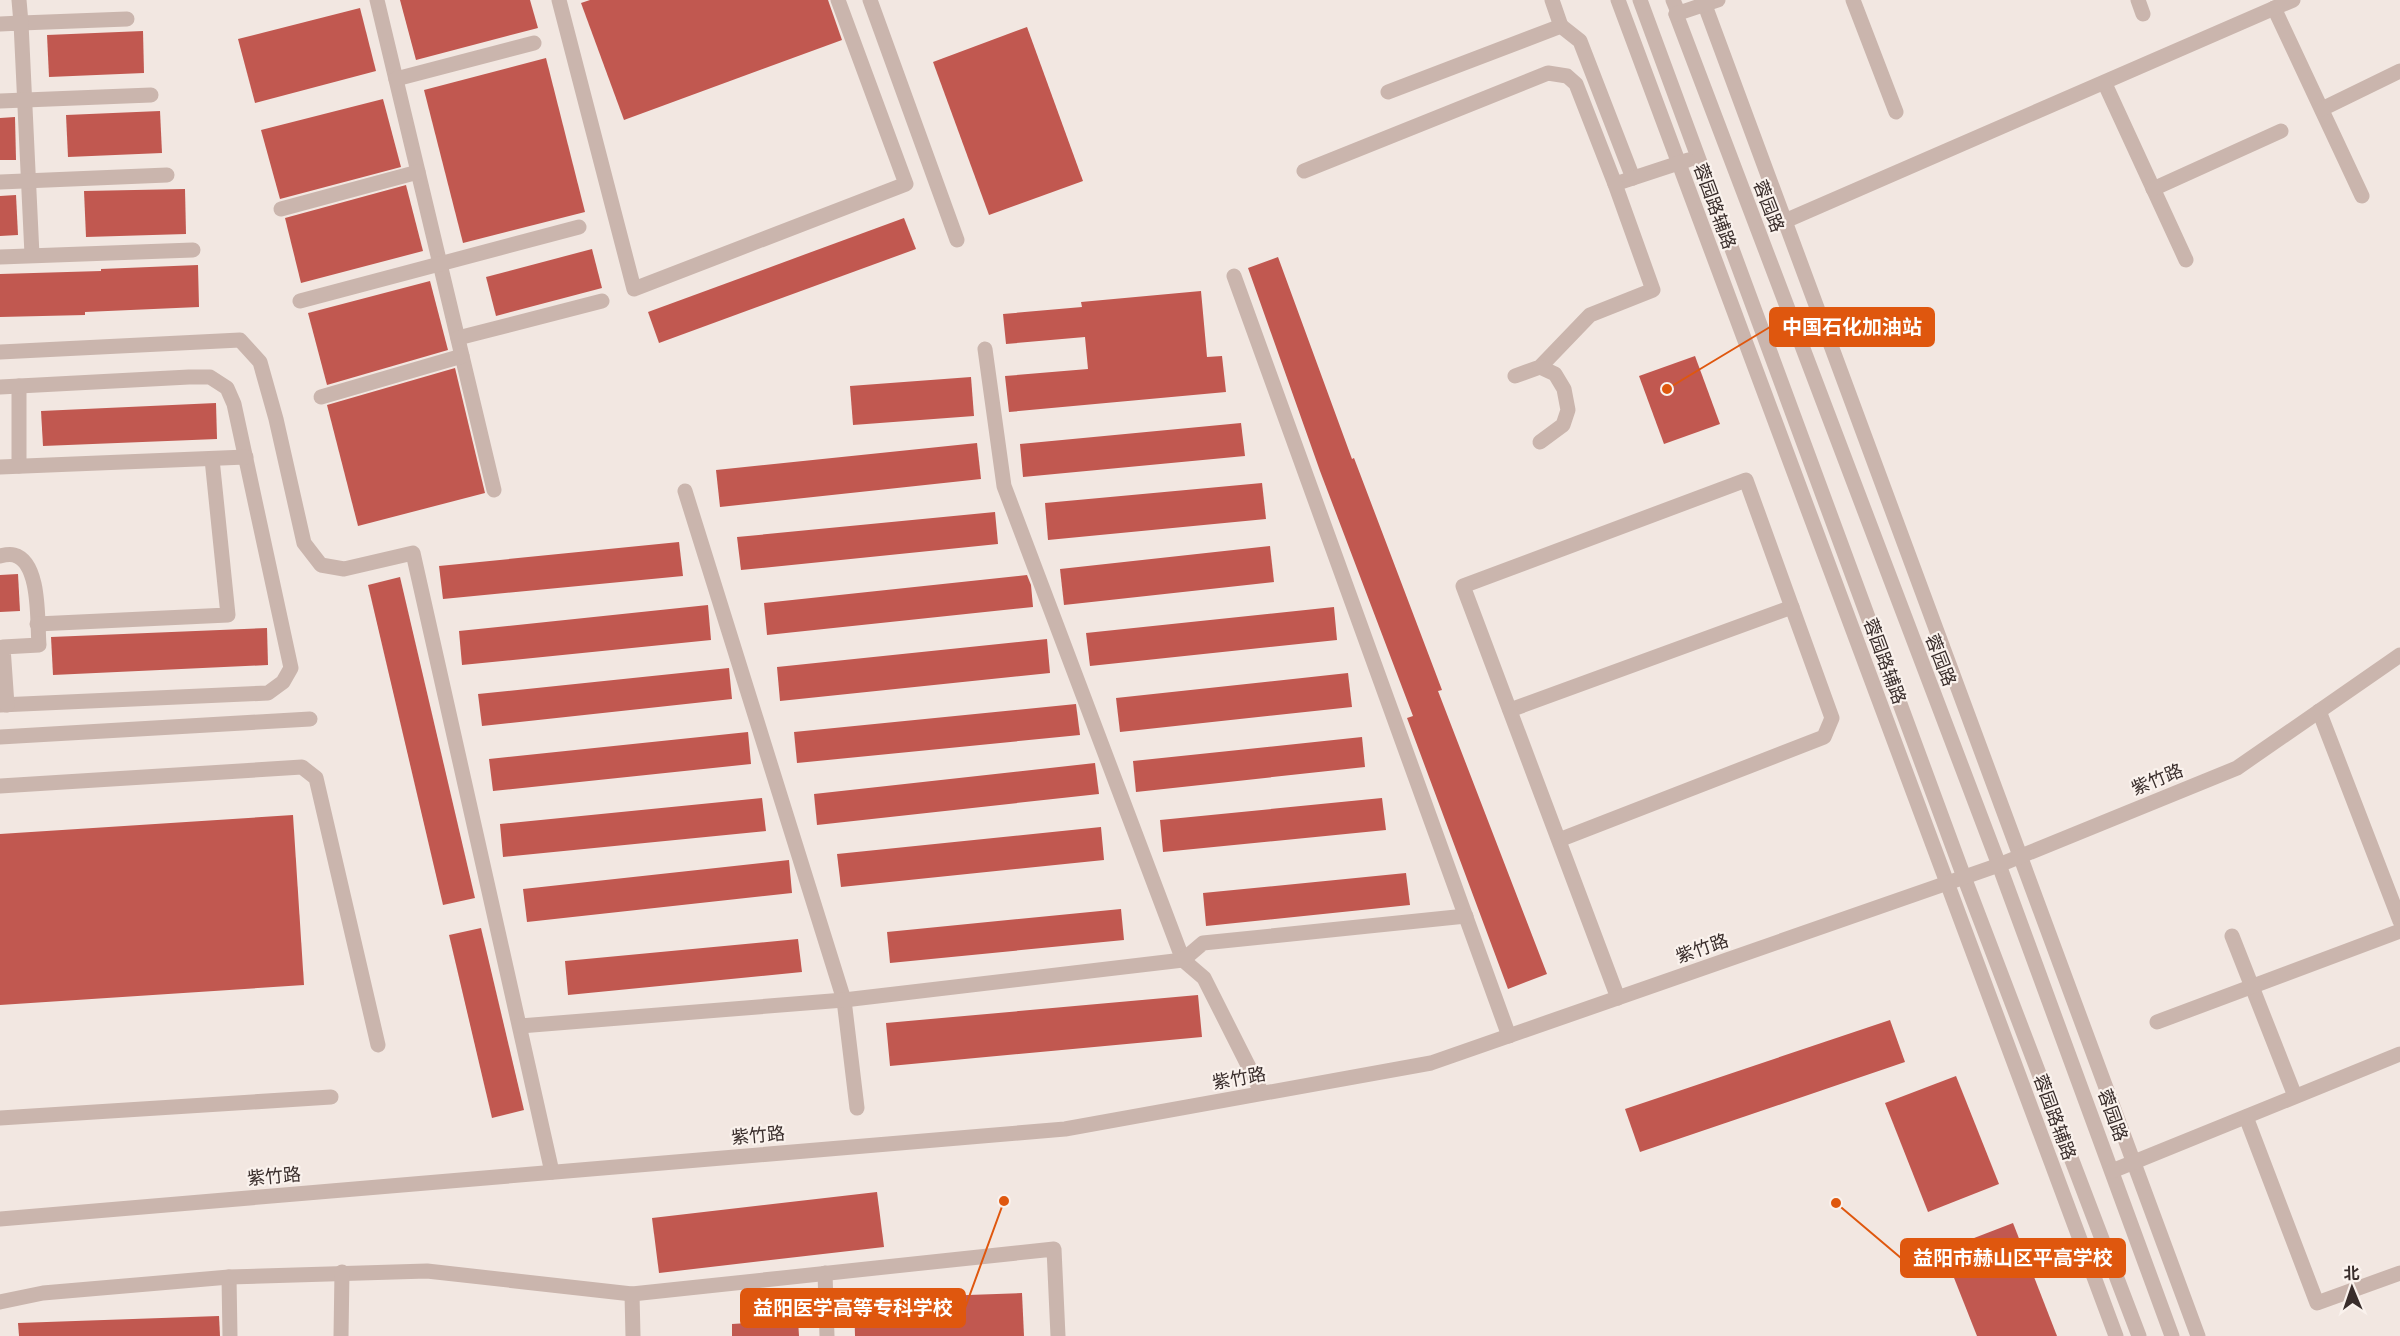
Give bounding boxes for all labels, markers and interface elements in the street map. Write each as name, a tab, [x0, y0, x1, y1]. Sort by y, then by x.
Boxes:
street label: 蓉园路辅路	[1690, 160, 1740, 252]
street label: 蓉园路	[1750, 177, 1788, 235]
callout: 中国石化加油站	[1770, 308, 1934, 346]
text: 中国石化加油站	[1782, 315, 1922, 339]
street label: 蓉园路辅路	[1860, 615, 1910, 707]
street label: 蓉园路	[1922, 631, 1960, 689]
street label: 紫竹路	[2128, 759, 2186, 799]
street label: 紫竹路	[1673, 929, 1731, 967]
street label: 紫竹路	[1211, 1063, 1267, 1093]
street label: 蓉园路辅路	[2030, 1071, 2080, 1163]
street label: 蓉园路	[2094, 1086, 2132, 1144]
street label: 紫竹路	[730, 1122, 786, 1148]
street label: 紫竹路	[246, 1163, 302, 1189]
callout: 益阳市赫山区平高学校	[1901, 1239, 2125, 1277]
text: 益阳市赫山区平高学校	[1913, 1246, 2113, 1270]
north arrow	[2322, 1258, 2382, 1318]
text: 北	[2343, 1264, 2360, 1283]
callout: 益阳医学高等专科学校	[741, 1289, 965, 1327]
text: 益阳医学高等专科学校	[753, 1296, 953, 1320]

